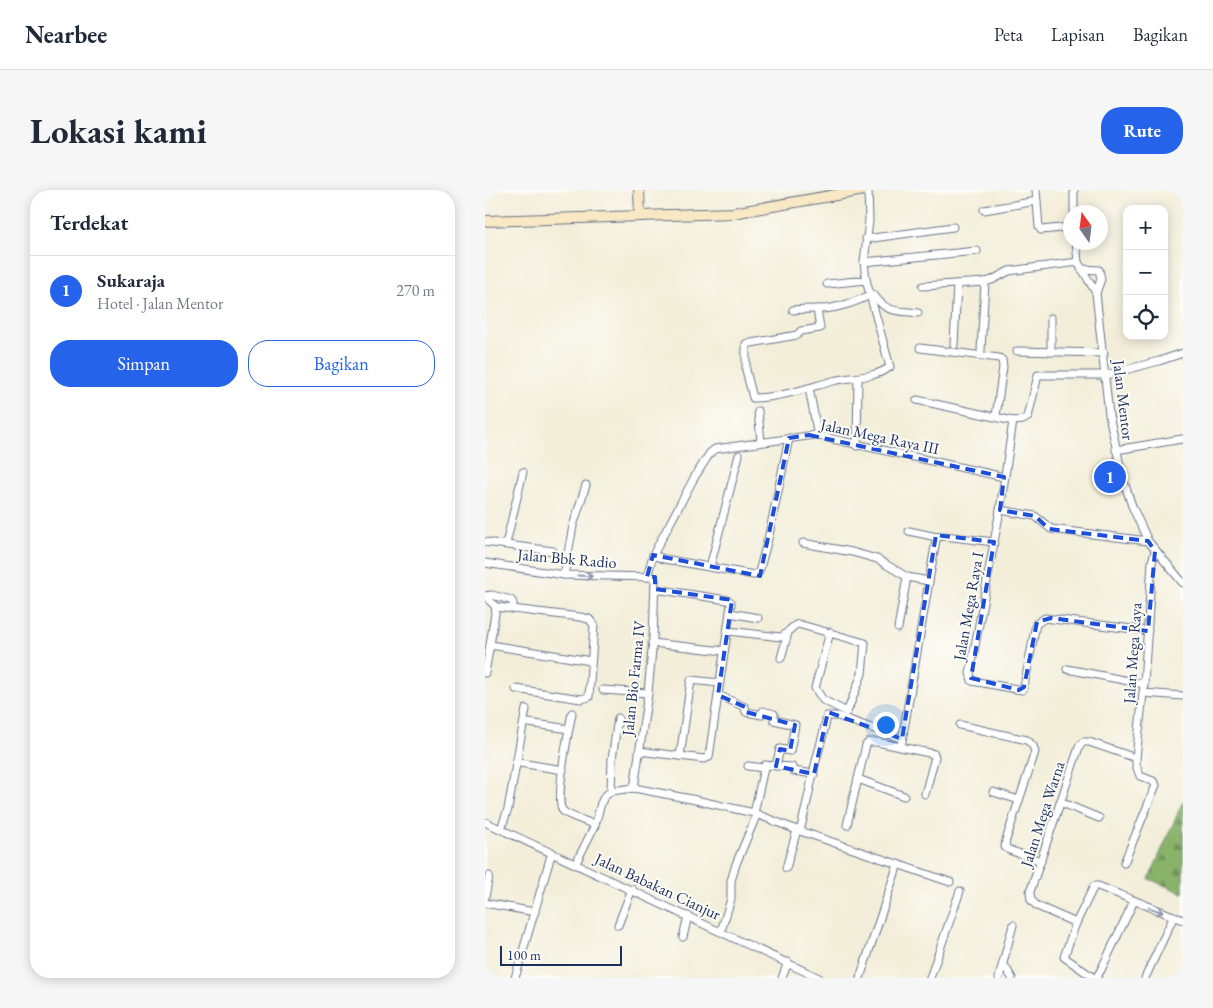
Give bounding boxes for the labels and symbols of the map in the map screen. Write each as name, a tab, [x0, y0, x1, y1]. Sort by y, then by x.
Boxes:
north arrow	[1063, 205, 1108, 250]
street label: Jalan Mentor	[1108, 357, 1139, 442]
street label: Jalan Mega Raya III	[817, 413, 942, 459]
pin: 1	[1094, 458, 1126, 496]
street label: Jalan Bbk Radio	[514, 544, 618, 573]
street label: Jalan Mega Raya I	[948, 550, 988, 664]
one-way arrow	[577, 571, 593, 580]
street label: Jalan Mega Raya	[1118, 601, 1147, 706]
street label: Jalan Bio Farma IV	[617, 619, 650, 739]
your location	[873, 712, 899, 738]
street label: Jalan Mega Warna	[1015, 758, 1070, 872]
street label: Jalan Babakan Cianjur	[590, 847, 725, 925]
one-way arrow	[1148, 906, 1164, 915]
scale bar	[500, 943, 623, 966]

